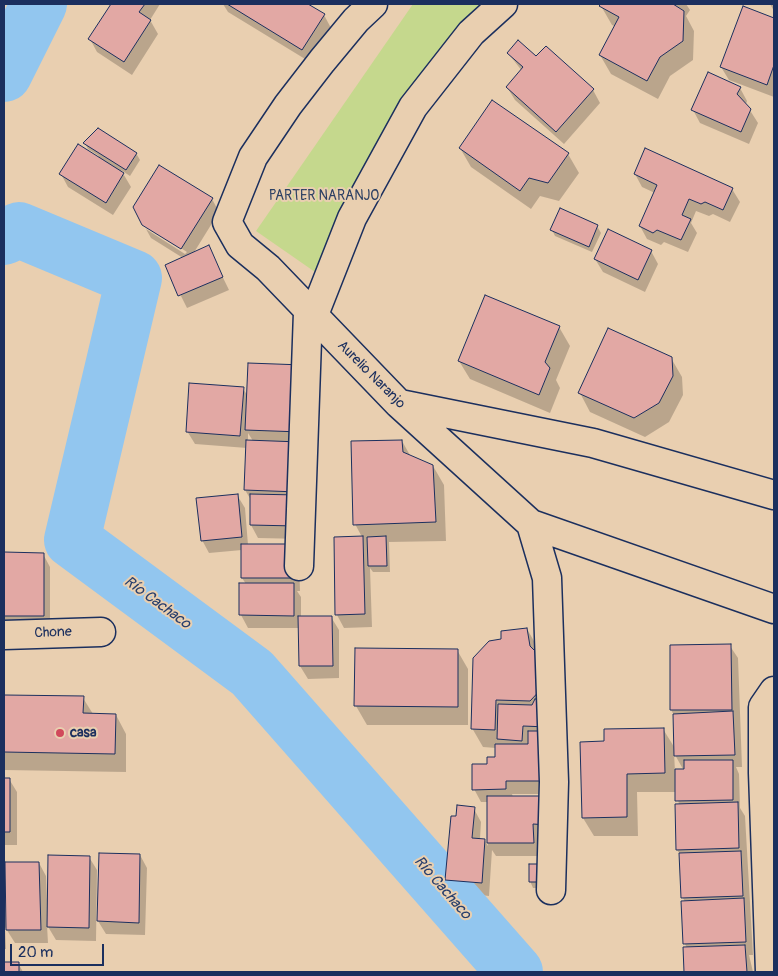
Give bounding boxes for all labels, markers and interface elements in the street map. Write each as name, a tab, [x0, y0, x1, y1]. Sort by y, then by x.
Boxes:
park label: PARTER NARANJO	[269, 188, 379, 204]
street label: Aurelio Naranjo	[333, 337, 409, 413]
water label: Río Cachaco	[120, 573, 194, 633]
street label: Chone	[34, 624, 72, 642]
place label: casa	[70, 725, 96, 741]
marker: casa	[54, 727, 66, 739]
water label: Río Cachaco	[410, 853, 474, 923]
scale bar	[12, 934, 106, 966]
text: 20 m	[18, 943, 53, 962]

